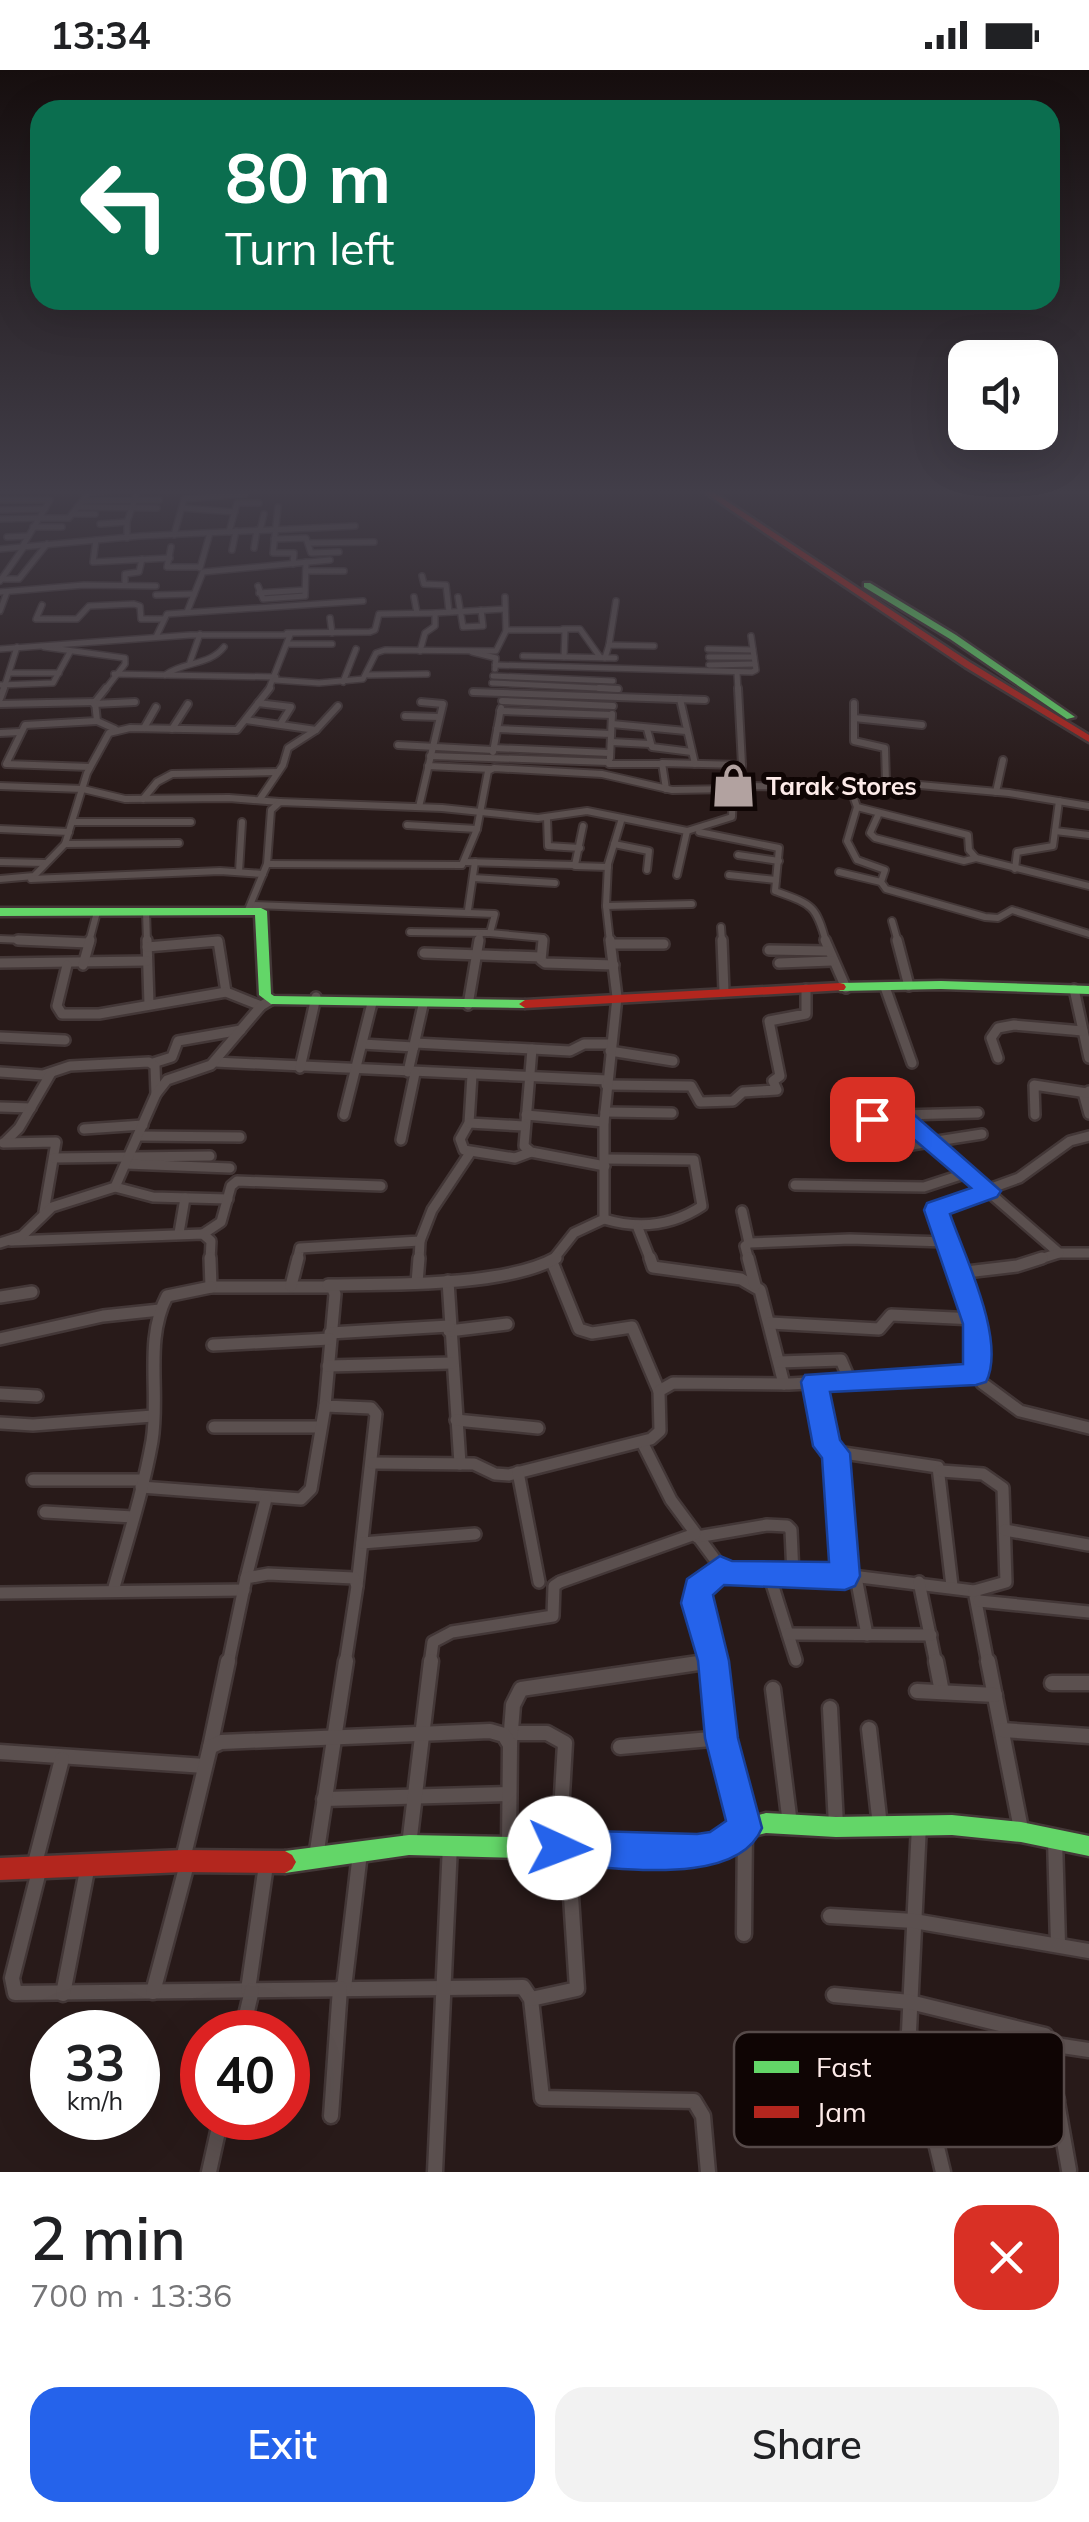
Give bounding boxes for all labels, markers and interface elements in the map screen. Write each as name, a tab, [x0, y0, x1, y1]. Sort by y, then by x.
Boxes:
text: 13:34	[50, 11, 151, 59]
text: 80 m	[225, 133, 391, 221]
icon: left	[60, 140, 190, 270]
text: Turn left	[225, 220, 394, 276]
map controls	[948, 340, 1058, 450]
button: sound	[948, 340, 1058, 450]
shop icon: Tarak Stores	[709, 762, 757, 810]
place label: Tarak Stores	[766, 770, 917, 801]
pin	[830, 1077, 915, 1162]
icon: arrive	[845, 1092, 900, 1147]
position arrow	[507, 1796, 611, 1900]
speed limit sign: 40	[180, 2010, 310, 2140]
text: 33	[65, 2031, 125, 2094]
legend	[734, 2032, 1064, 2147]
text: Fast	[816, 2049, 872, 2084]
text: km/h	[67, 2085, 123, 2116]
text: Jam	[816, 2094, 867, 2129]
text: 2 min	[30, 2200, 186, 2275]
button: close	[954, 2205, 1059, 2310]
text: 700 m · 13:36	[30, 2275, 232, 2315]
button: Exit	[30, 2387, 535, 2502]
button: Share	[555, 2387, 1059, 2502]

